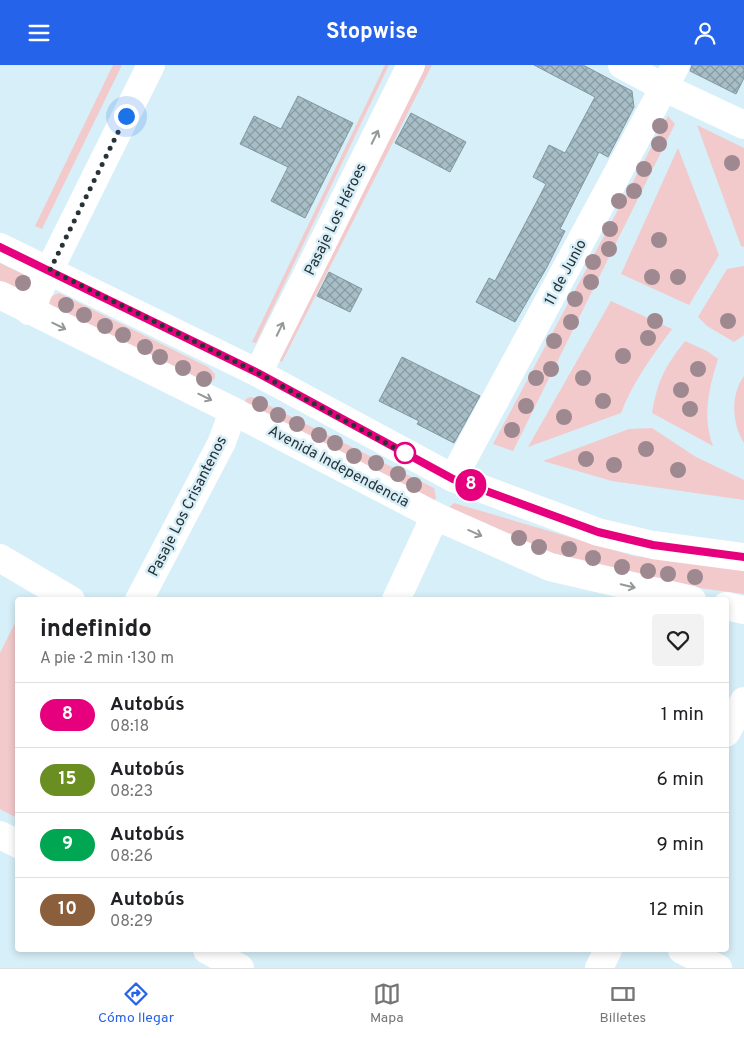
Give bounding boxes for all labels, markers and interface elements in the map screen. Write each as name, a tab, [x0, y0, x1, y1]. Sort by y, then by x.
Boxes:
icon: menu	[25, 19, 53, 47]
text: Stopwise	[326, 19, 418, 46]
icon: person	[691, 19, 719, 47]
your location	[114, 104, 139, 129]
one-way arrow	[371, 130, 381, 145]
street label: Pasaje Los Héroes	[301, 160, 372, 279]
street label: 11 de Junio	[541, 236, 592, 309]
one-way arrow	[51, 322, 66, 331]
one-way arrow	[275, 322, 285, 337]
one-way arrow	[197, 393, 212, 402]
street label: Avenida Independencia	[265, 422, 412, 513]
street label: Pasaje Los Crisantenos	[145, 433, 232, 580]
unlabelled marker	[394, 442, 416, 464]
line badge: 8	[455, 469, 487, 501]
text: 8	[465, 473, 477, 496]
one-way arrow	[467, 529, 482, 539]
one-way arrow	[619, 582, 635, 591]
button: heart	[652, 614, 704, 666]
text: indefinido	[40, 615, 152, 645]
text: A pie · 2 min · 130 m	[40, 649, 174, 669]
text: Autobús	[110, 693, 185, 717]
text: 8	[62, 703, 73, 726]
text: 1 min	[661, 703, 704, 727]
text: 08:18	[110, 717, 149, 737]
text: Autobús	[110, 758, 185, 782]
text: 15	[58, 768, 77, 791]
text: 6 min	[657, 768, 704, 792]
text: 08:23	[110, 782, 153, 802]
text: Autobús	[110, 823, 185, 847]
text: 9	[62, 833, 73, 856]
text: 9 min	[657, 833, 704, 857]
text: 08:26	[110, 847, 153, 867]
text: Autobús	[110, 888, 185, 912]
text: 10	[58, 898, 77, 921]
text: 12 min	[649, 898, 704, 922]
text: 08:29	[110, 912, 153, 932]
tab: Cómo llegar	[98, 980, 174, 1027]
tab: Mapa	[370, 980, 404, 1027]
tab: Billetes	[600, 980, 646, 1027]

